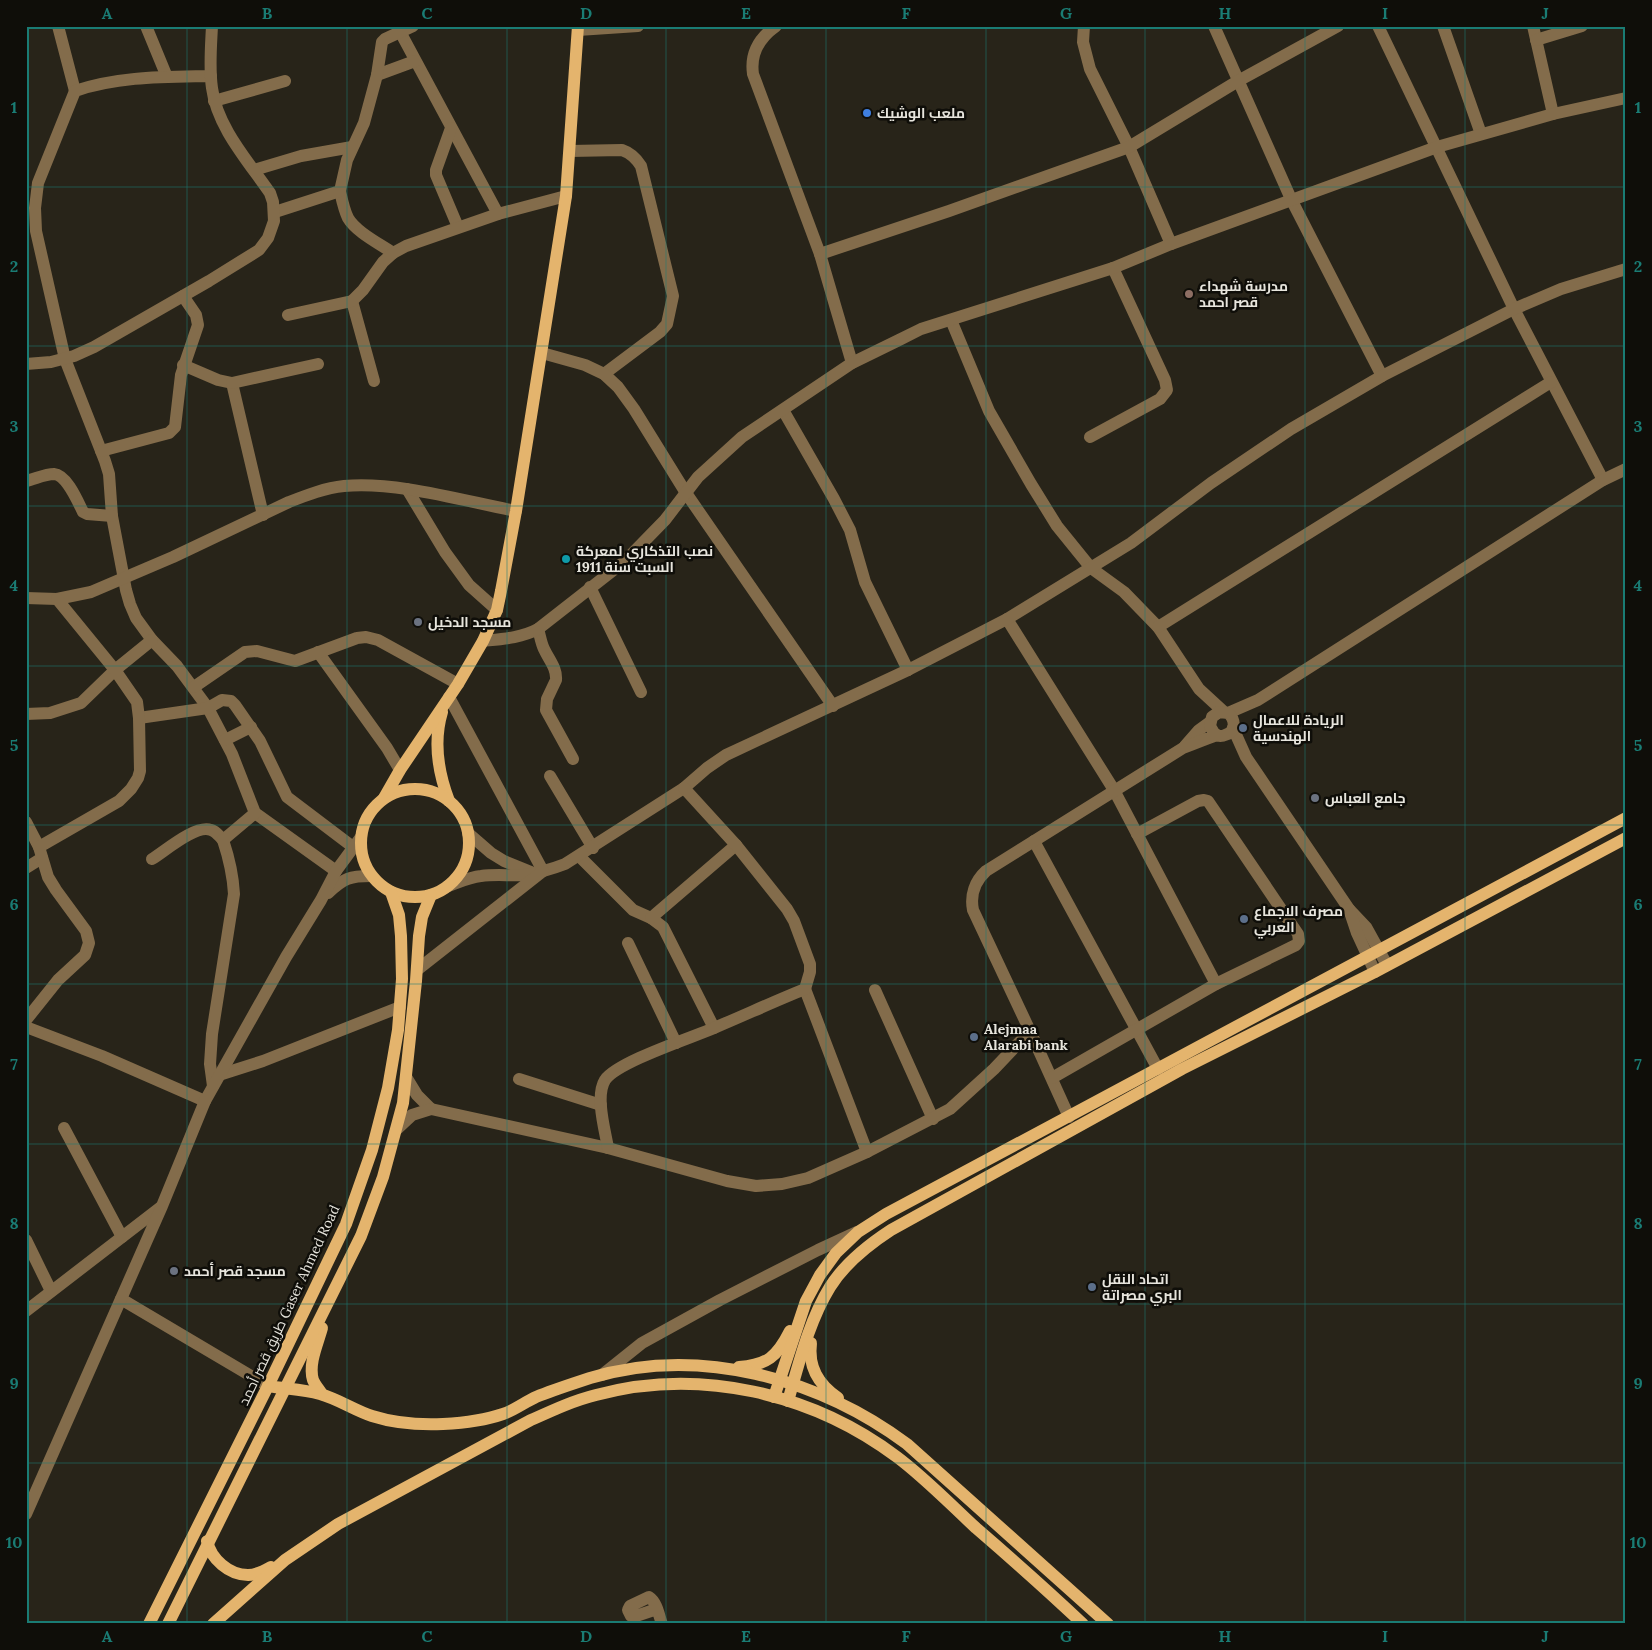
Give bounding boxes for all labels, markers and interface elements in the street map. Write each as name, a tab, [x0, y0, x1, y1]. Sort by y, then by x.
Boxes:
text: A	[102, 3, 113, 23]
text: B	[262, 3, 273, 23]
text: C	[421, 3, 433, 23]
text: D	[580, 3, 592, 23]
text: E	[741, 3, 751, 23]
text: F	[901, 3, 911, 23]
text: G	[1060, 3, 1072, 23]
text: H	[1219, 3, 1232, 23]
text: I	[1382, 3, 1388, 23]
text: J	[1541, 3, 1549, 23]
text: 1	[11, 97, 17, 117]
text: 1	[1635, 97, 1641, 117]
place label: ملعب الوشيك	[877, 104, 965, 122]
marker: ملعب الوشيك	[861, 107, 873, 119]
text: 2	[10, 256, 18, 276]
text: 2	[1634, 256, 1642, 276]
place label: مدرسة شهداء قصر احمد	[1199, 277, 1288, 311]
marker: مدرسة شهداء قصر احمد	[1183, 288, 1195, 300]
text: 3	[10, 416, 19, 436]
text: 3	[1634, 416, 1643, 436]
place label: نصب التذكاري لمعركة السبت سنة 1911	[576, 542, 713, 576]
marker: نصب التذكاري لمعركة السبت سنة 1911	[560, 553, 572, 565]
text: 4	[10, 575, 19, 595]
text: 4	[1634, 575, 1643, 595]
place label: مسجد الدخيل	[428, 613, 511, 631]
marker: مسجد الدخيل	[412, 616, 424, 628]
place label: الريادة للاعمال الهندسية	[1253, 711, 1344, 745]
marker: الريادة للاعمال الهندسية	[1237, 722, 1249, 734]
text: 5	[10, 735, 19, 755]
text: 5	[1634, 735, 1643, 755]
place label: جامع العباس	[1325, 789, 1406, 808]
marker: جامع العباس	[1309, 792, 1321, 804]
text: 6	[9, 894, 19, 914]
text: 6	[1633, 894, 1643, 914]
place label: مصرف الاجماع العربي	[1254, 902, 1343, 939]
marker: مصرف الاجماع العربي	[1238, 913, 1250, 925]
place label: Alejmaa Alarabi bank	[984, 1020, 1069, 1054]
marker: Alejmaa Alarabi bank	[968, 1031, 980, 1043]
text: 7	[10, 1054, 18, 1074]
text: 7	[1634, 1054, 1642, 1074]
street label: طريق قصر أحمد Gaser Ahmed Road	[235, 1202, 343, 1408]
text: 8	[9, 1213, 19, 1233]
text: 8	[1633, 1213, 1643, 1233]
place label: مسجد قصر أحمد	[184, 1262, 286, 1280]
marker: مسجد قصر أحمد	[168, 1265, 180, 1277]
place label: اتحاد النقل البري مصراتة	[1102, 1270, 1182, 1306]
marker: اتحاد النقل البري مصراتة	[1086, 1281, 1098, 1293]
text: 9	[9, 1373, 19, 1393]
text: 9	[1633, 1373, 1643, 1393]
text: 10	[6, 1532, 22, 1552]
text: 10	[1630, 1532, 1646, 1552]
text: A	[102, 1626, 113, 1646]
text: B	[262, 1626, 273, 1646]
text: C	[421, 1626, 433, 1646]
text: D	[580, 1626, 592, 1646]
text: E	[741, 1626, 751, 1646]
text: F	[901, 1626, 911, 1646]
text: G	[1060, 1626, 1072, 1646]
text: H	[1219, 1626, 1232, 1646]
text: I	[1382, 1626, 1388, 1646]
text: J	[1541, 1626, 1549, 1646]

